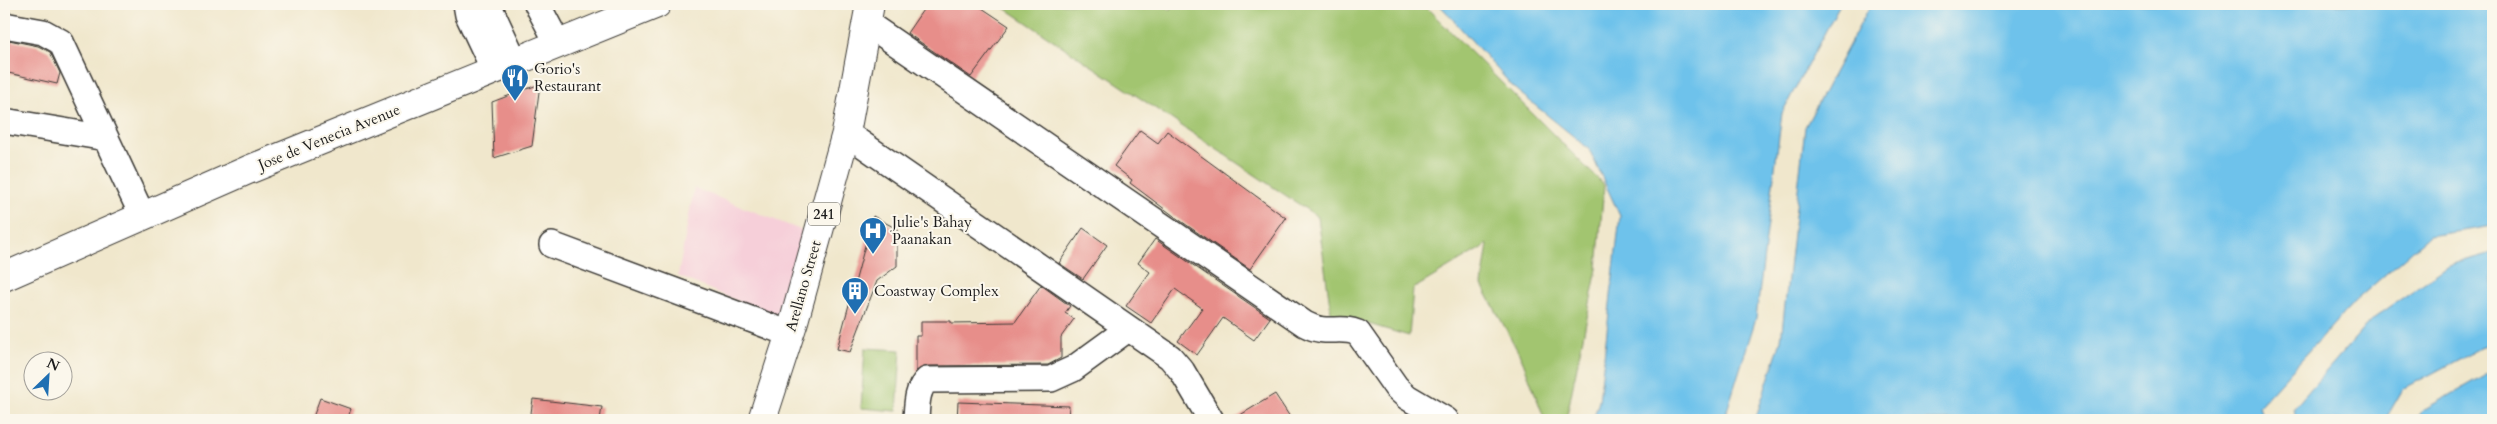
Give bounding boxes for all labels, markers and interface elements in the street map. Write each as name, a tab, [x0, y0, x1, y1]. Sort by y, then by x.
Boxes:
place label: Gorio's Restaurant	[534, 59, 601, 96]
restaurant icon: Gorio's Restaurant	[500, 63, 530, 102]
street label: Jose de Venecia Avenue	[253, 99, 403, 175]
road number: 241	[808, 202, 840, 225]
place label: Julie's Bahay Paanakan	[890, 212, 972, 249]
hospital icon: Julie's Bahay Paanakan	[858, 216, 888, 255]
street label: Arellano Street	[780, 238, 826, 334]
building icon: Coastway Complex	[840, 276, 870, 315]
place label: Coastway Complex	[874, 281, 999, 301]
north arrow	[22, 352, 72, 402]
text: N	[44, 353, 63, 376]

